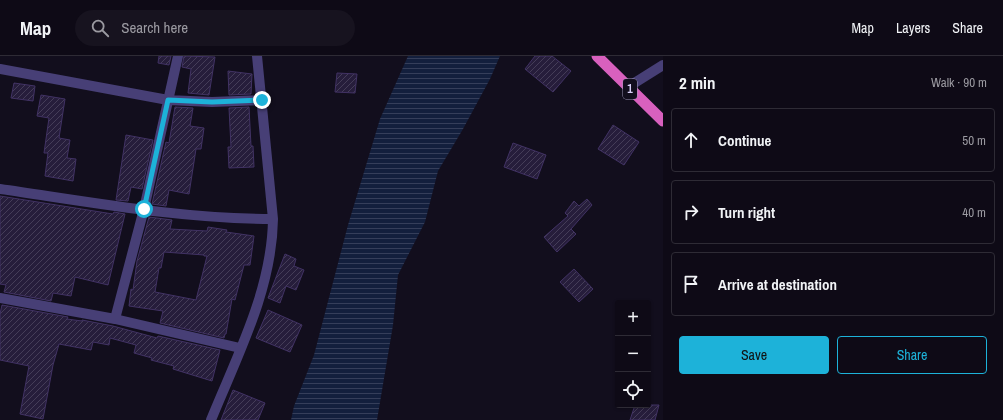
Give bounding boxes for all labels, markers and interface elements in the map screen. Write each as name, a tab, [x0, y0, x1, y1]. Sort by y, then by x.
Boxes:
search box	[75, 10, 355, 46]
text: Map	[20, 15, 51, 41]
icon: search	[89, 17, 111, 39]
text: Search here	[121, 17, 188, 38]
text: Map	[852, 19, 874, 37]
text: Layers	[896, 19, 930, 37]
text: Share	[952, 19, 983, 37]
text: 2 min	[679, 71, 715, 94]
text: Walk · 90 m	[931, 74, 987, 91]
road number: 1	[623, 79, 637, 99]
route end	[253, 91, 271, 109]
icon: ahead	[680, 129, 702, 151]
text: Continue	[718, 130, 771, 151]
text: 50 m	[962, 132, 986, 149]
route start	[135, 200, 153, 218]
icon: right	[680, 201, 702, 223]
text: Turn right	[718, 202, 775, 223]
text: 40 m	[962, 204, 986, 221]
icon: arrive	[680, 273, 702, 295]
text: Arrive at destination	[718, 274, 837, 295]
map controls	[615, 300, 651, 408]
button: +	[615, 300, 651, 336]
button: −	[615, 336, 651, 372]
button: Save	[679, 336, 829, 374]
button: Share	[837, 336, 987, 374]
button: locate	[615, 372, 651, 408]

